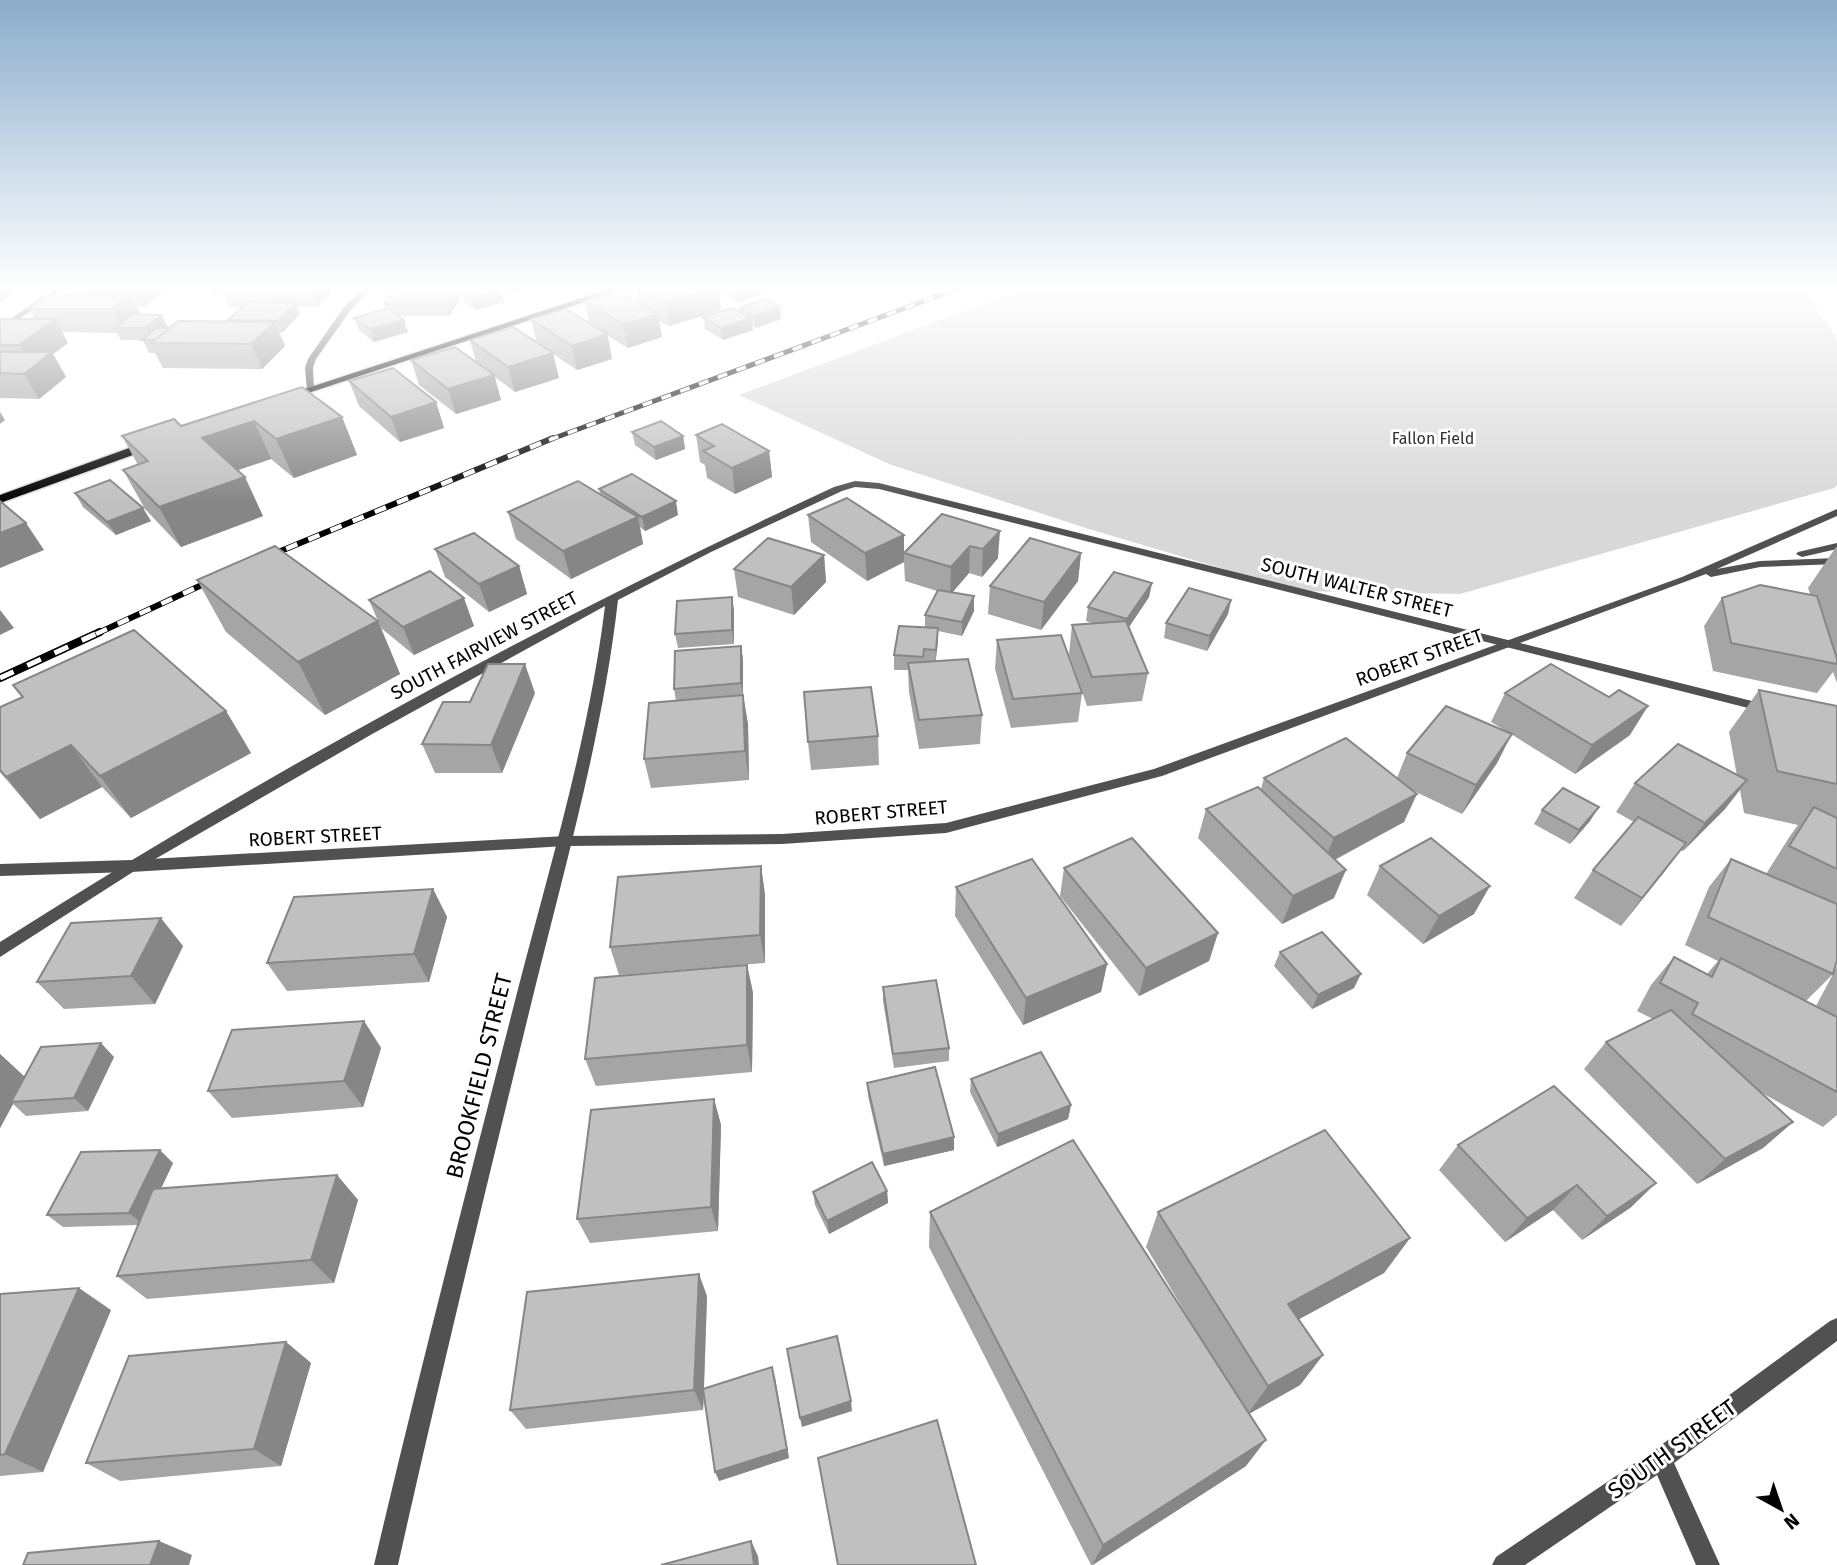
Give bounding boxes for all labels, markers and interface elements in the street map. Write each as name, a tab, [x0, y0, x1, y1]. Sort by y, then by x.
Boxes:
park label: Fallon Field	[1392, 429, 1474, 448]
street label: SOUTH WALTER STREET	[1259, 553, 1455, 622]
street label: SOUTH FAIRVIEW STREET	[387, 586, 582, 705]
street label: ROBERT STREET	[1352, 624, 1486, 691]
street label: ROBERT STREET	[814, 795, 949, 830]
street label: ROBERT STREET	[248, 822, 382, 851]
street label: BROOKFIELD STREET	[440, 971, 518, 1181]
street label: SOUTH STREET	[1602, 1393, 1742, 1505]
north arrow	[1746, 1474, 1816, 1544]
text: N	[1779, 1509, 1804, 1535]

